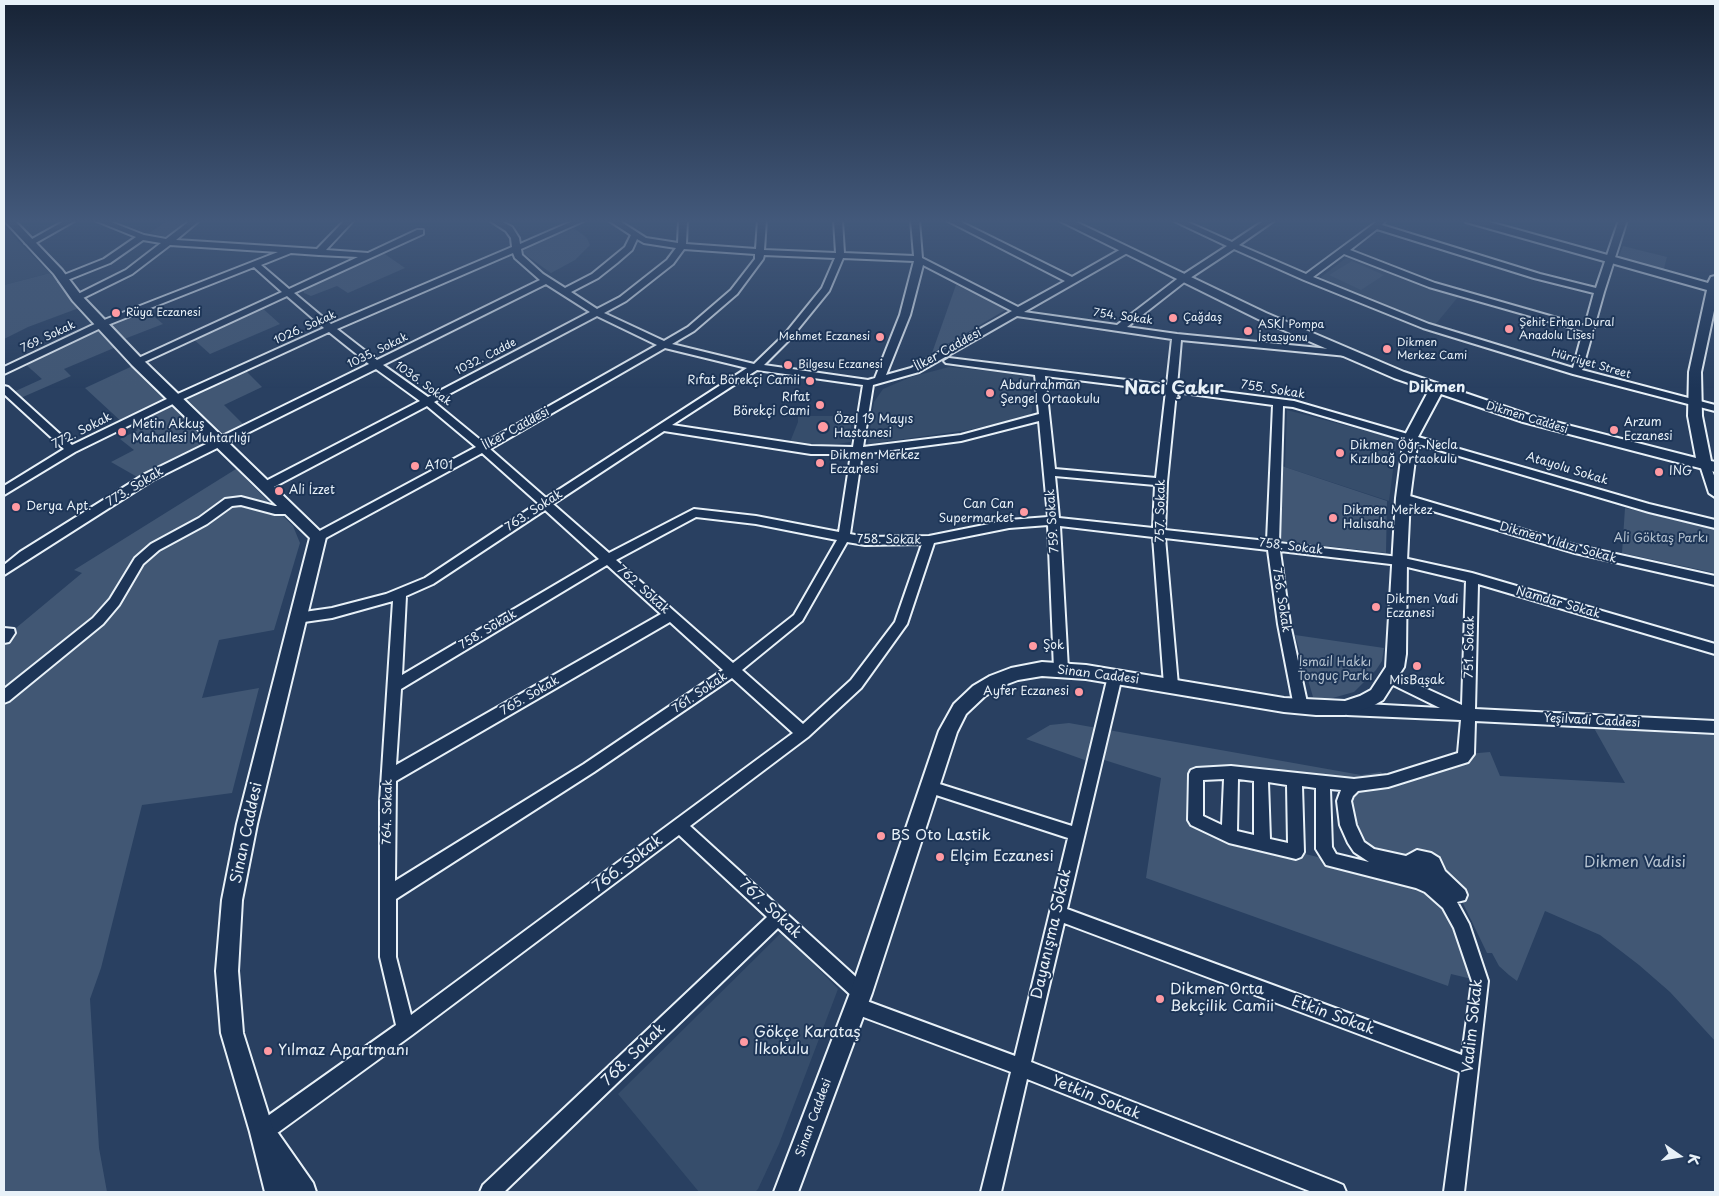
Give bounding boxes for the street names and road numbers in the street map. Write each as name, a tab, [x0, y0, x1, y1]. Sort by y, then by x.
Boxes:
street label: 754. Sokak	[1092, 306, 1154, 328]
street label: 1026. Sokak	[272, 308, 338, 348]
street label: 769. Sokak	[19, 319, 77, 355]
street label: İlker Caddesi	[912, 326, 984, 374]
street label: 1035. Sokak	[346, 331, 410, 371]
street label: 1032. Cadde	[453, 336, 519, 378]
street label: Hürriyet Street	[1550, 346, 1632, 382]
street label: 1036. Sokak	[392, 359, 454, 409]
street label: 755. Sokak	[1240, 378, 1306, 402]
street label: Dikmen Caddesi	[1484, 399, 1570, 437]
street label: İlker Caddesi	[480, 405, 552, 453]
street label: 772. Sokak	[50, 410, 114, 452]
street label: Atayolu Sokak	[1524, 450, 1610, 488]
street label: 773. Sokak	[104, 464, 166, 510]
street label: 757. Sokak	[1153, 479, 1169, 543]
street label: 763. Sokak	[503, 487, 565, 535]
street label: 759. Sokak	[1044, 489, 1062, 553]
street label: Dikmen Yıldızı Sokak	[1498, 519, 1618, 567]
street label: 758. Sokak	[857, 532, 921, 548]
street label: 758. Sokak	[1258, 536, 1324, 558]
street label: 762. Sokak	[614, 563, 672, 617]
street label: 756. Sokak	[1269, 567, 1293, 633]
street label: Namdar Sokak	[1514, 584, 1602, 622]
street label: 758. Sokak	[457, 607, 519, 653]
street label: 751. Sokak	[1462, 616, 1478, 678]
street label: Sinan Caddesi	[1056, 663, 1140, 687]
street label: 761. Sokak	[670, 669, 730, 717]
street label: 765. Sokak	[498, 673, 562, 719]
street label: Yeşilvadi Caddesi	[1543, 711, 1641, 731]
street label: 764. Sokak	[380, 779, 396, 845]
street label: Sinan Caddesi	[227, 781, 267, 885]
street label: 766. Sokak	[590, 832, 666, 896]
street label: Dayanışma Sokak	[1028, 867, 1076, 1001]
street label: 767. Sokak	[735, 875, 805, 943]
street label: Vadim Sokak	[1459, 978, 1487, 1074]
street label: Etkin Sokak	[1289, 993, 1377, 1039]
street label: 768. Sokak	[598, 1020, 670, 1090]
street label: Yetkin Sokak	[1049, 1072, 1143, 1124]
street label: Sinan Caddesi	[793, 1077, 835, 1159]

